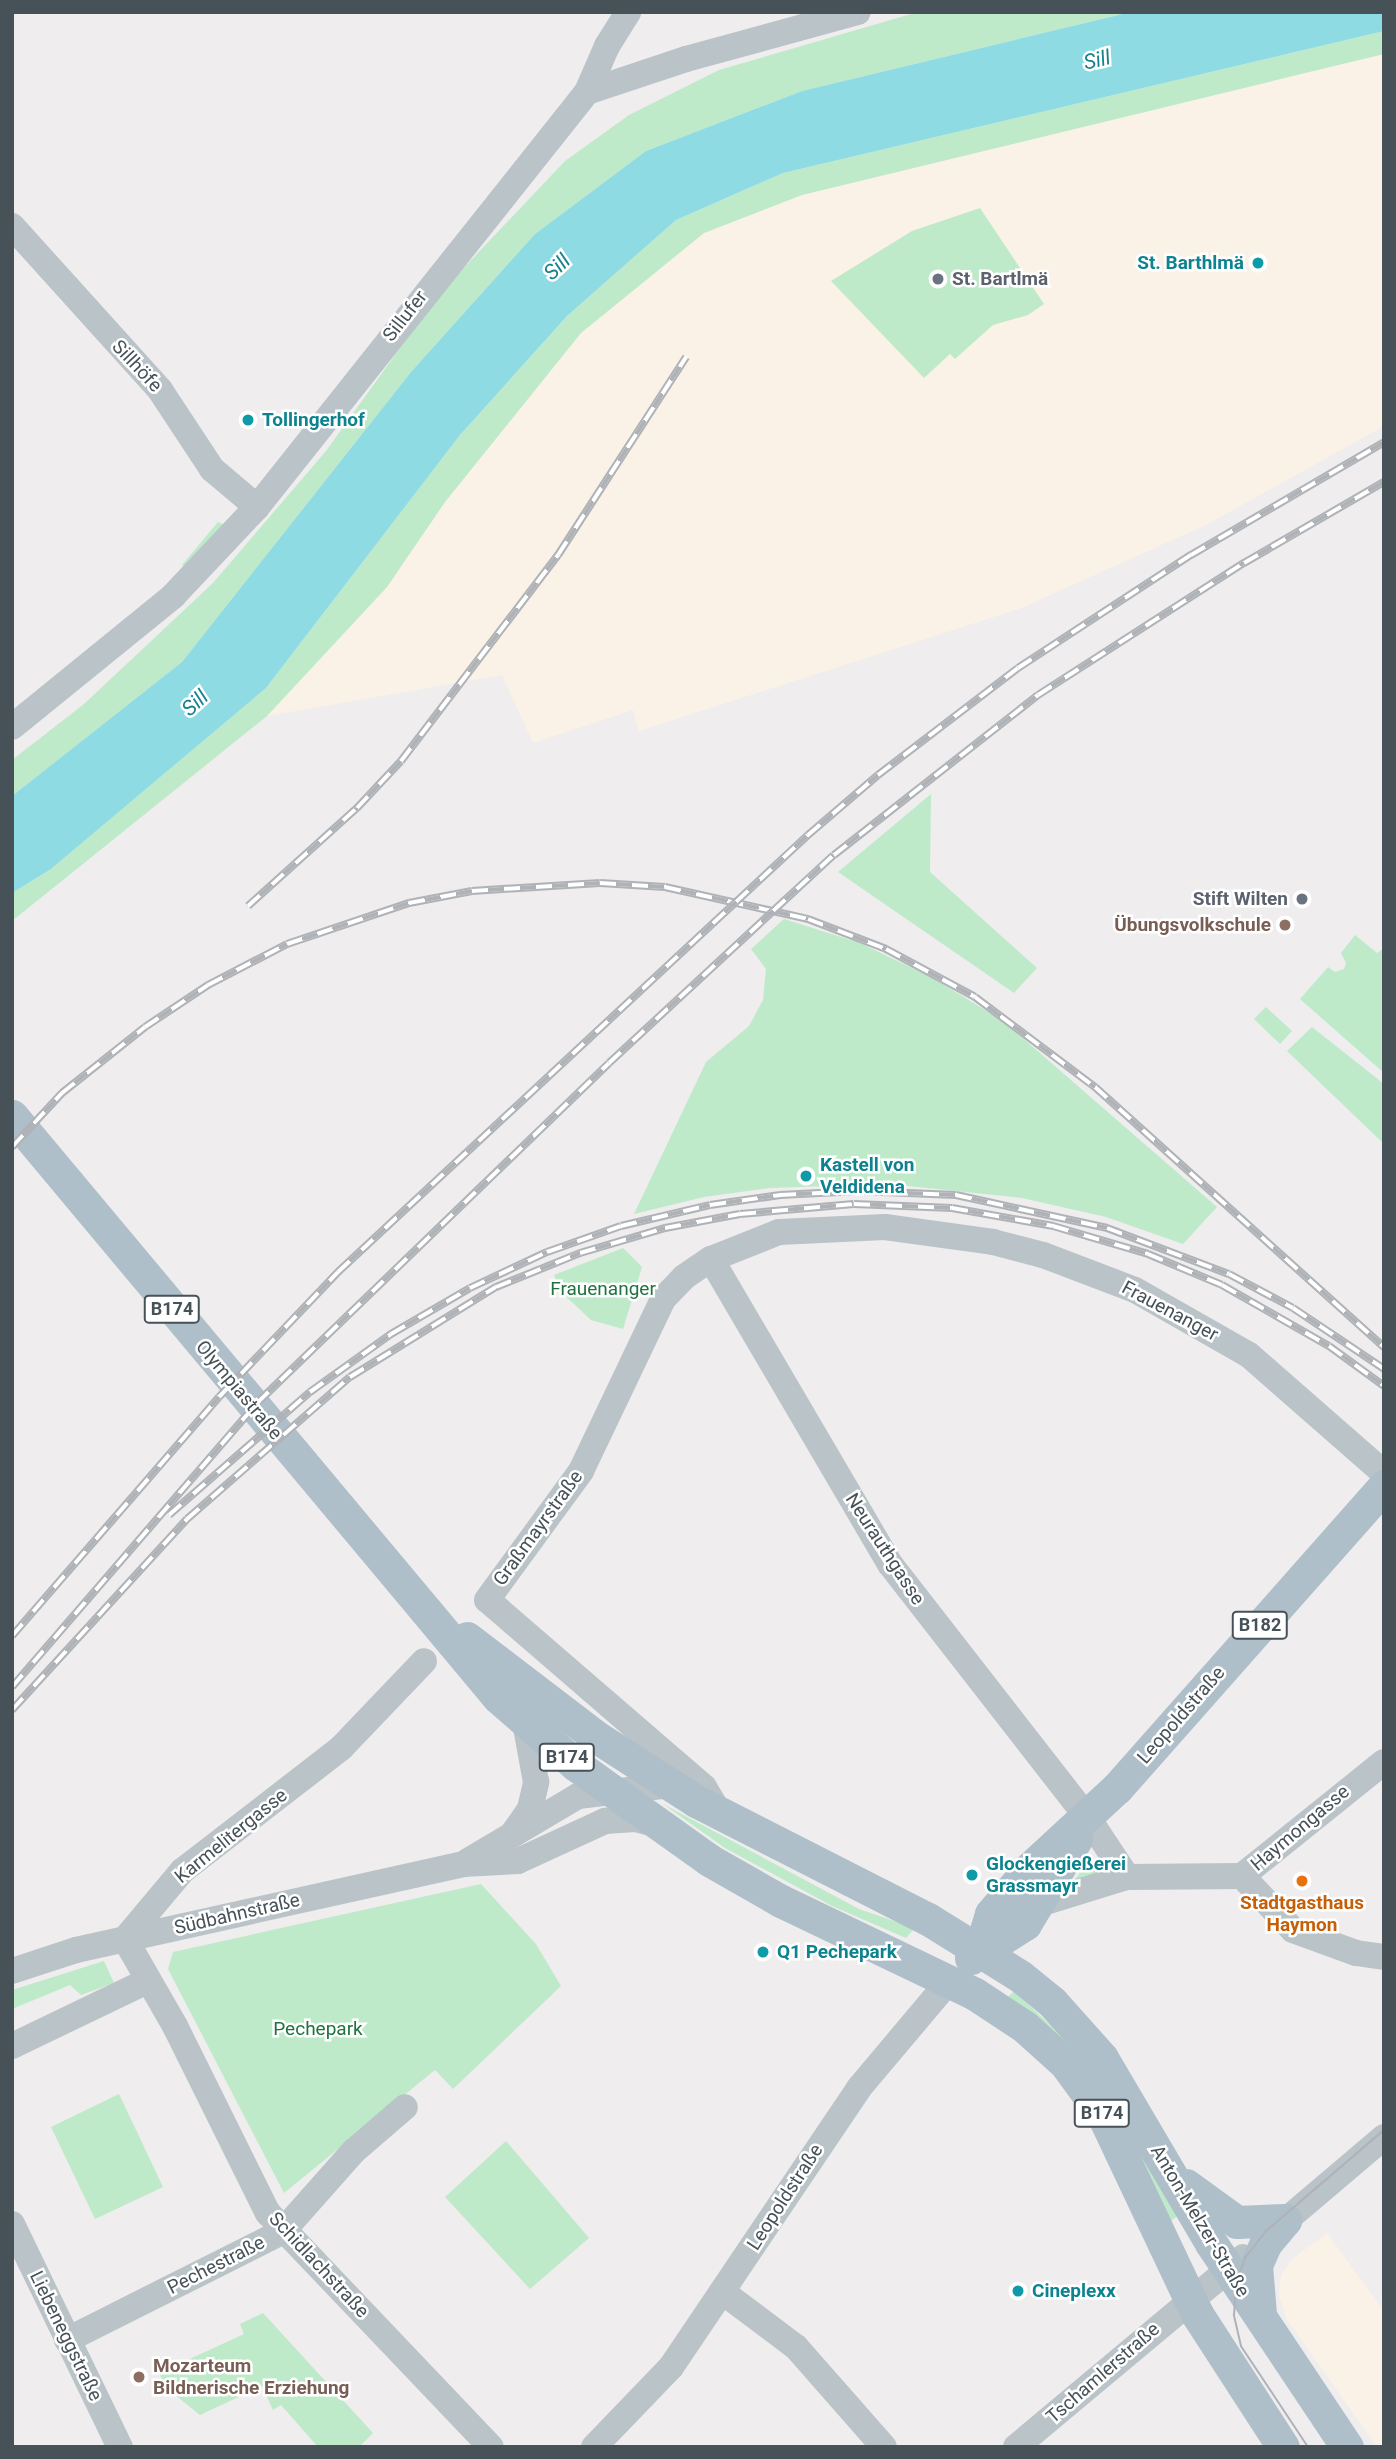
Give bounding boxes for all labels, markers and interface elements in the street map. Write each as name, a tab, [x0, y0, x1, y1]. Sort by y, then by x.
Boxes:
water label: Sill	[1081, 45, 1113, 75]
water label: Sill	[539, 249, 575, 285]
place label: St. Barthlmä	[1137, 252, 1244, 274]
marker: St. Barthlmä	[1250, 255, 1266, 271]
place label: St. Bartlmä	[952, 268, 1048, 290]
marker: St. Bartlmä	[930, 271, 946, 287]
street label: Sillufer	[378, 286, 432, 346]
street label: Sillhöfe	[107, 335, 167, 397]
place label: Tollingerhof	[262, 409, 365, 431]
marker: Tollingerhof	[240, 412, 256, 428]
water label: Sill	[177, 685, 213, 721]
place label: Stift Wilten	[1193, 888, 1288, 910]
marker: Stift Wilten	[1294, 891, 1310, 907]
place label: Übungsvolkschule	[1114, 914, 1271, 936]
marker: Übungsvolkschule	[1277, 917, 1293, 933]
place label: Kastell von Veldidena	[820, 1154, 914, 1198]
marker: Kastell von Veldidena	[798, 1168, 814, 1184]
street label: Frauenanger	[1118, 1276, 1222, 1346]
park label: Frauenanger	[550, 1278, 656, 1300]
road number: B174	[142, 1294, 202, 1324]
street label: Olympiastraße	[191, 1336, 287, 1444]
street label: Graßmayrstraße	[489, 1466, 587, 1590]
street label: Neurauthgasse	[840, 1489, 930, 1609]
road number: B182	[1230, 1610, 1290, 1640]
street label: Leopoldstraße	[1132, 1662, 1230, 1768]
road number: B174	[537, 1742, 597, 1772]
street label: Haymongasse	[1246, 1780, 1354, 1876]
street label: Karmelitergasse	[170, 1784, 292, 1888]
place label: Glockengießerei Grassmayr	[986, 1853, 1126, 1897]
marker: Glockengießerei Grassmayr	[964, 1867, 980, 1883]
marker: Stadtgasthaus Haymon	[1294, 1873, 1310, 1889]
street label: Südbahnstraße	[172, 1888, 302, 1940]
place label: Stadtgasthaus Haymon	[1240, 1892, 1364, 1936]
place label: Q1 Pechepark	[777, 1941, 897, 1963]
marker: Q1 Pechepark	[755, 1944, 771, 1960]
park label: Pechepark	[273, 2018, 363, 2040]
road number: B174	[1072, 2098, 1132, 2127]
street label: Leopoldstraße	[742, 2140, 828, 2254]
street label: Anton-Melzer-Straße	[1146, 2141, 1254, 2301]
street label: Schidlachstraße	[264, 2207, 374, 2323]
street label: Pechestraße	[164, 2231, 268, 2299]
street label: Liebeneggstraße	[25, 2267, 107, 2405]
place label: Cineplexx	[1032, 2280, 1116, 2302]
marker: Cineplexx	[1010, 2283, 1026, 2299]
street label: Tschamlerstraße	[1042, 2318, 1164, 2428]
place label: Mozarteum Bildnerische Erziehung	[153, 2355, 349, 2399]
marker: Mozarteum Bildnerische Erziehung	[131, 2369, 147, 2385]

